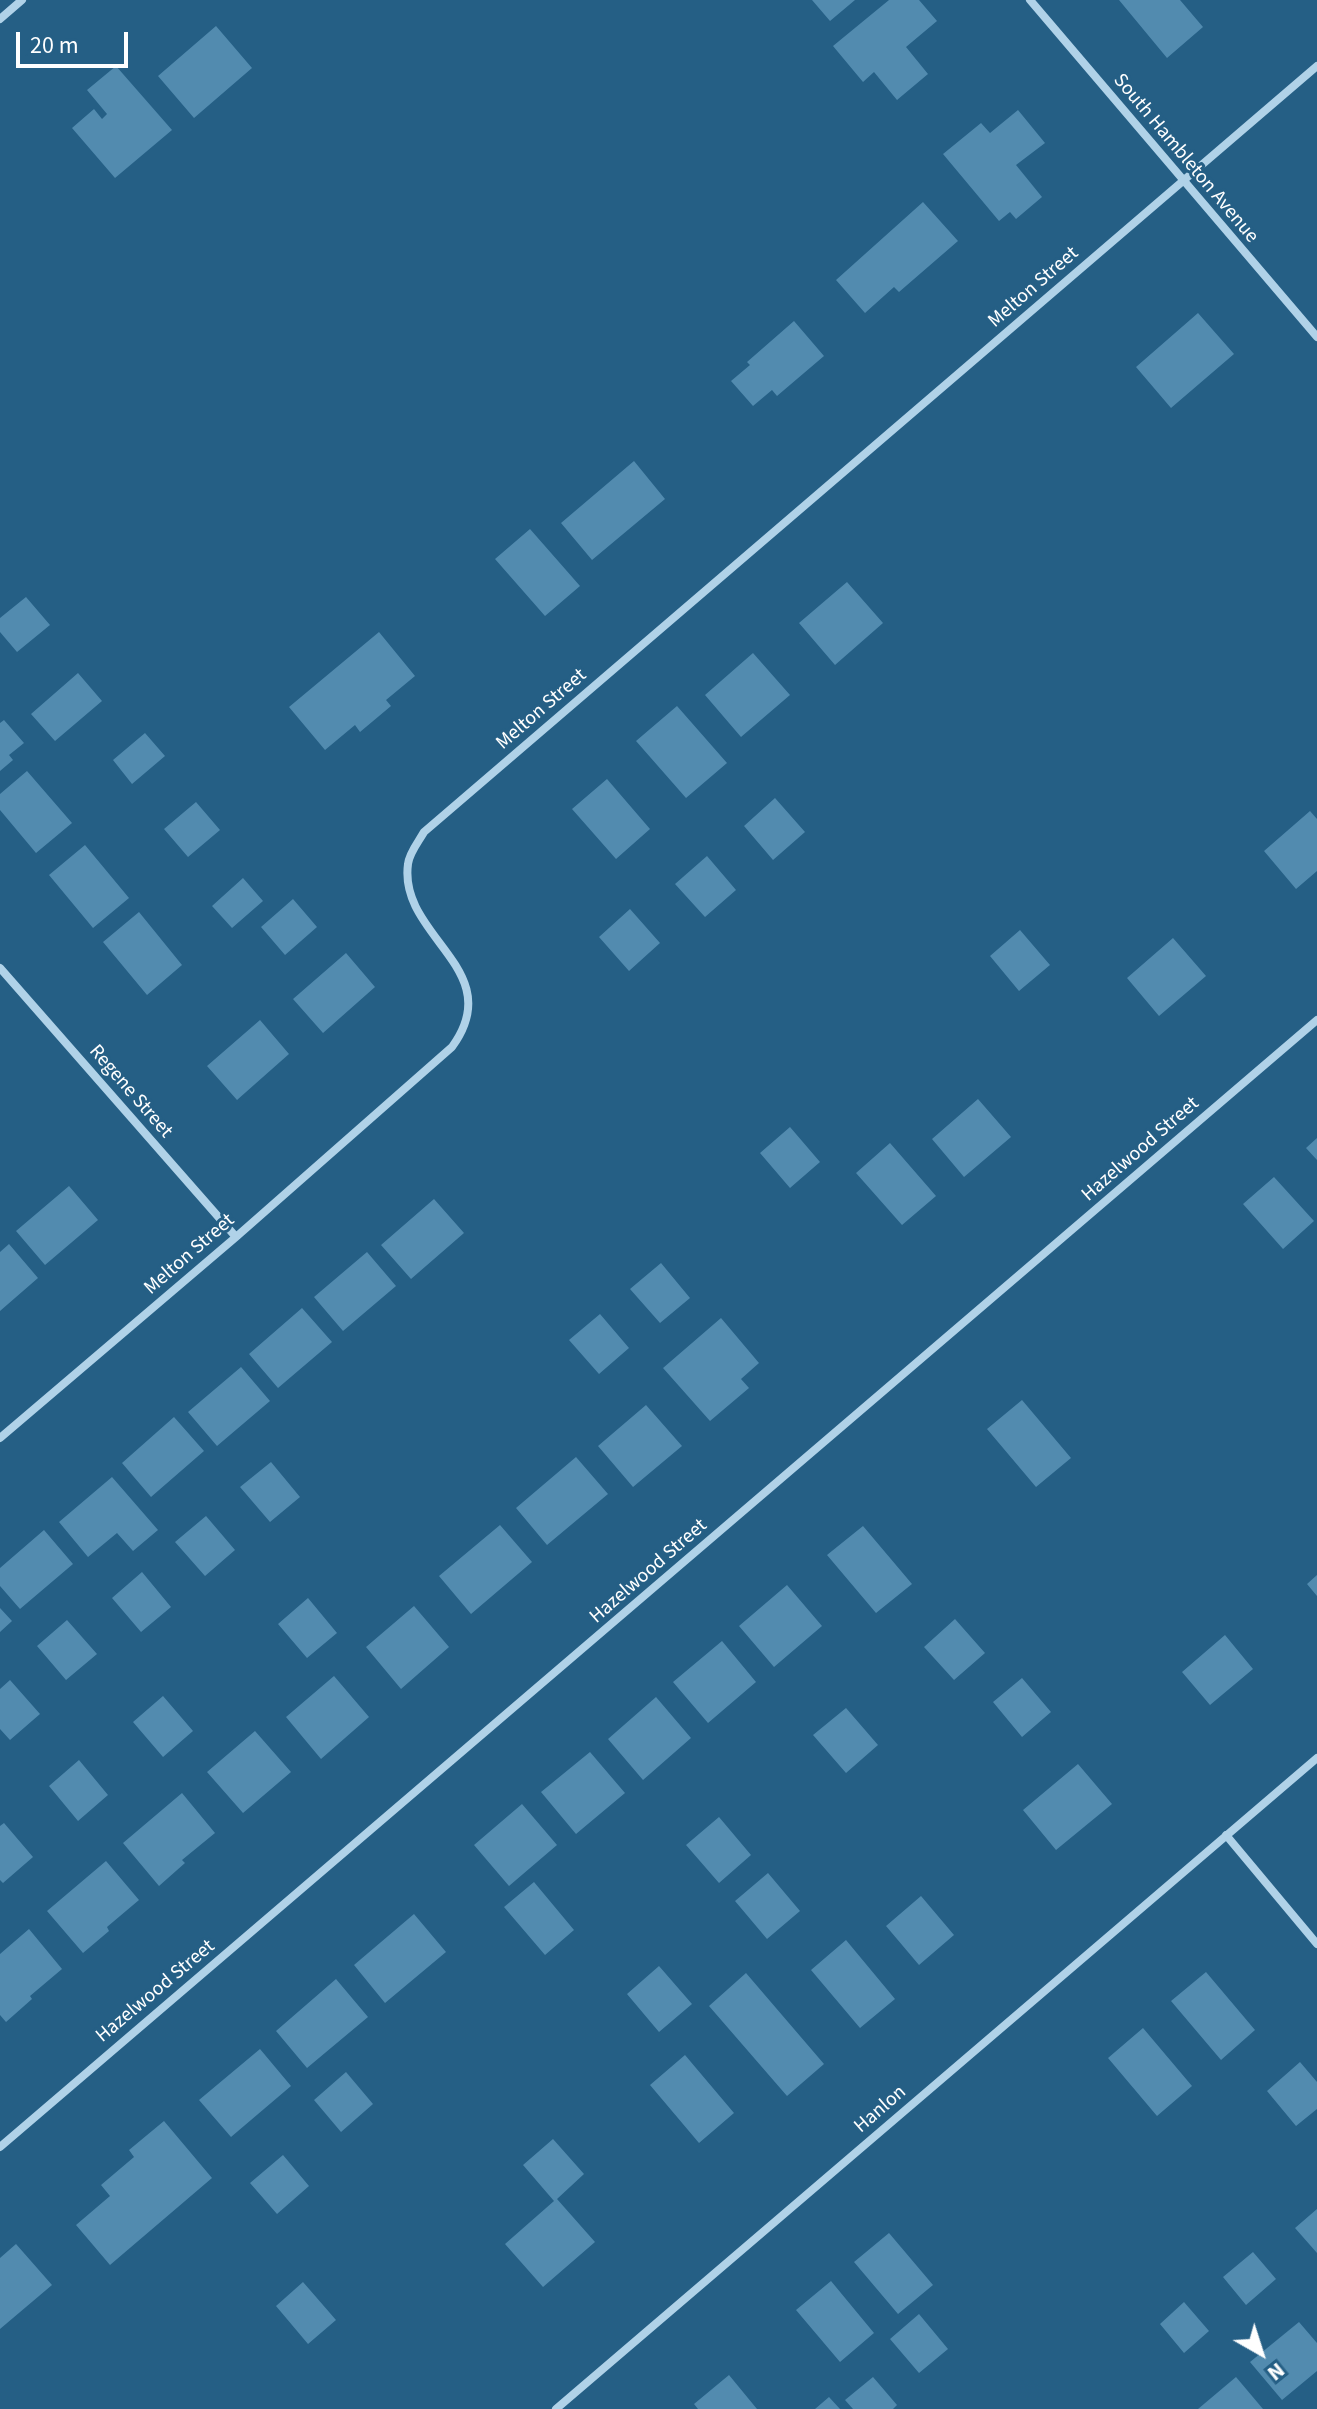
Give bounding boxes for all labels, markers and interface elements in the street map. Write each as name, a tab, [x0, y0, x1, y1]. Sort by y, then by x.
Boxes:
scale bar	[20, 16, 132, 66]
text: 20 m	[30, 28, 79, 63]
street label: South Hambleton Avenue	[1107, 70, 1263, 248]
street label: Melton Street	[984, 242, 1084, 334]
street label: Melton Street	[492, 664, 592, 756]
street label: Regene Street	[83, 1041, 177, 1143]
street label: Hazelwood Street	[1077, 1093, 1205, 1207]
street label: Melton Street	[140, 1209, 240, 1301]
street label: Hazelwood Street	[585, 1515, 713, 1629]
street label: Hazelwood Street	[92, 1935, 220, 2049]
street label: Hanlon	[850, 2081, 912, 2139]
north arrow	[1221, 2313, 1301, 2393]
text: N	[1260, 2355, 1292, 2389]

